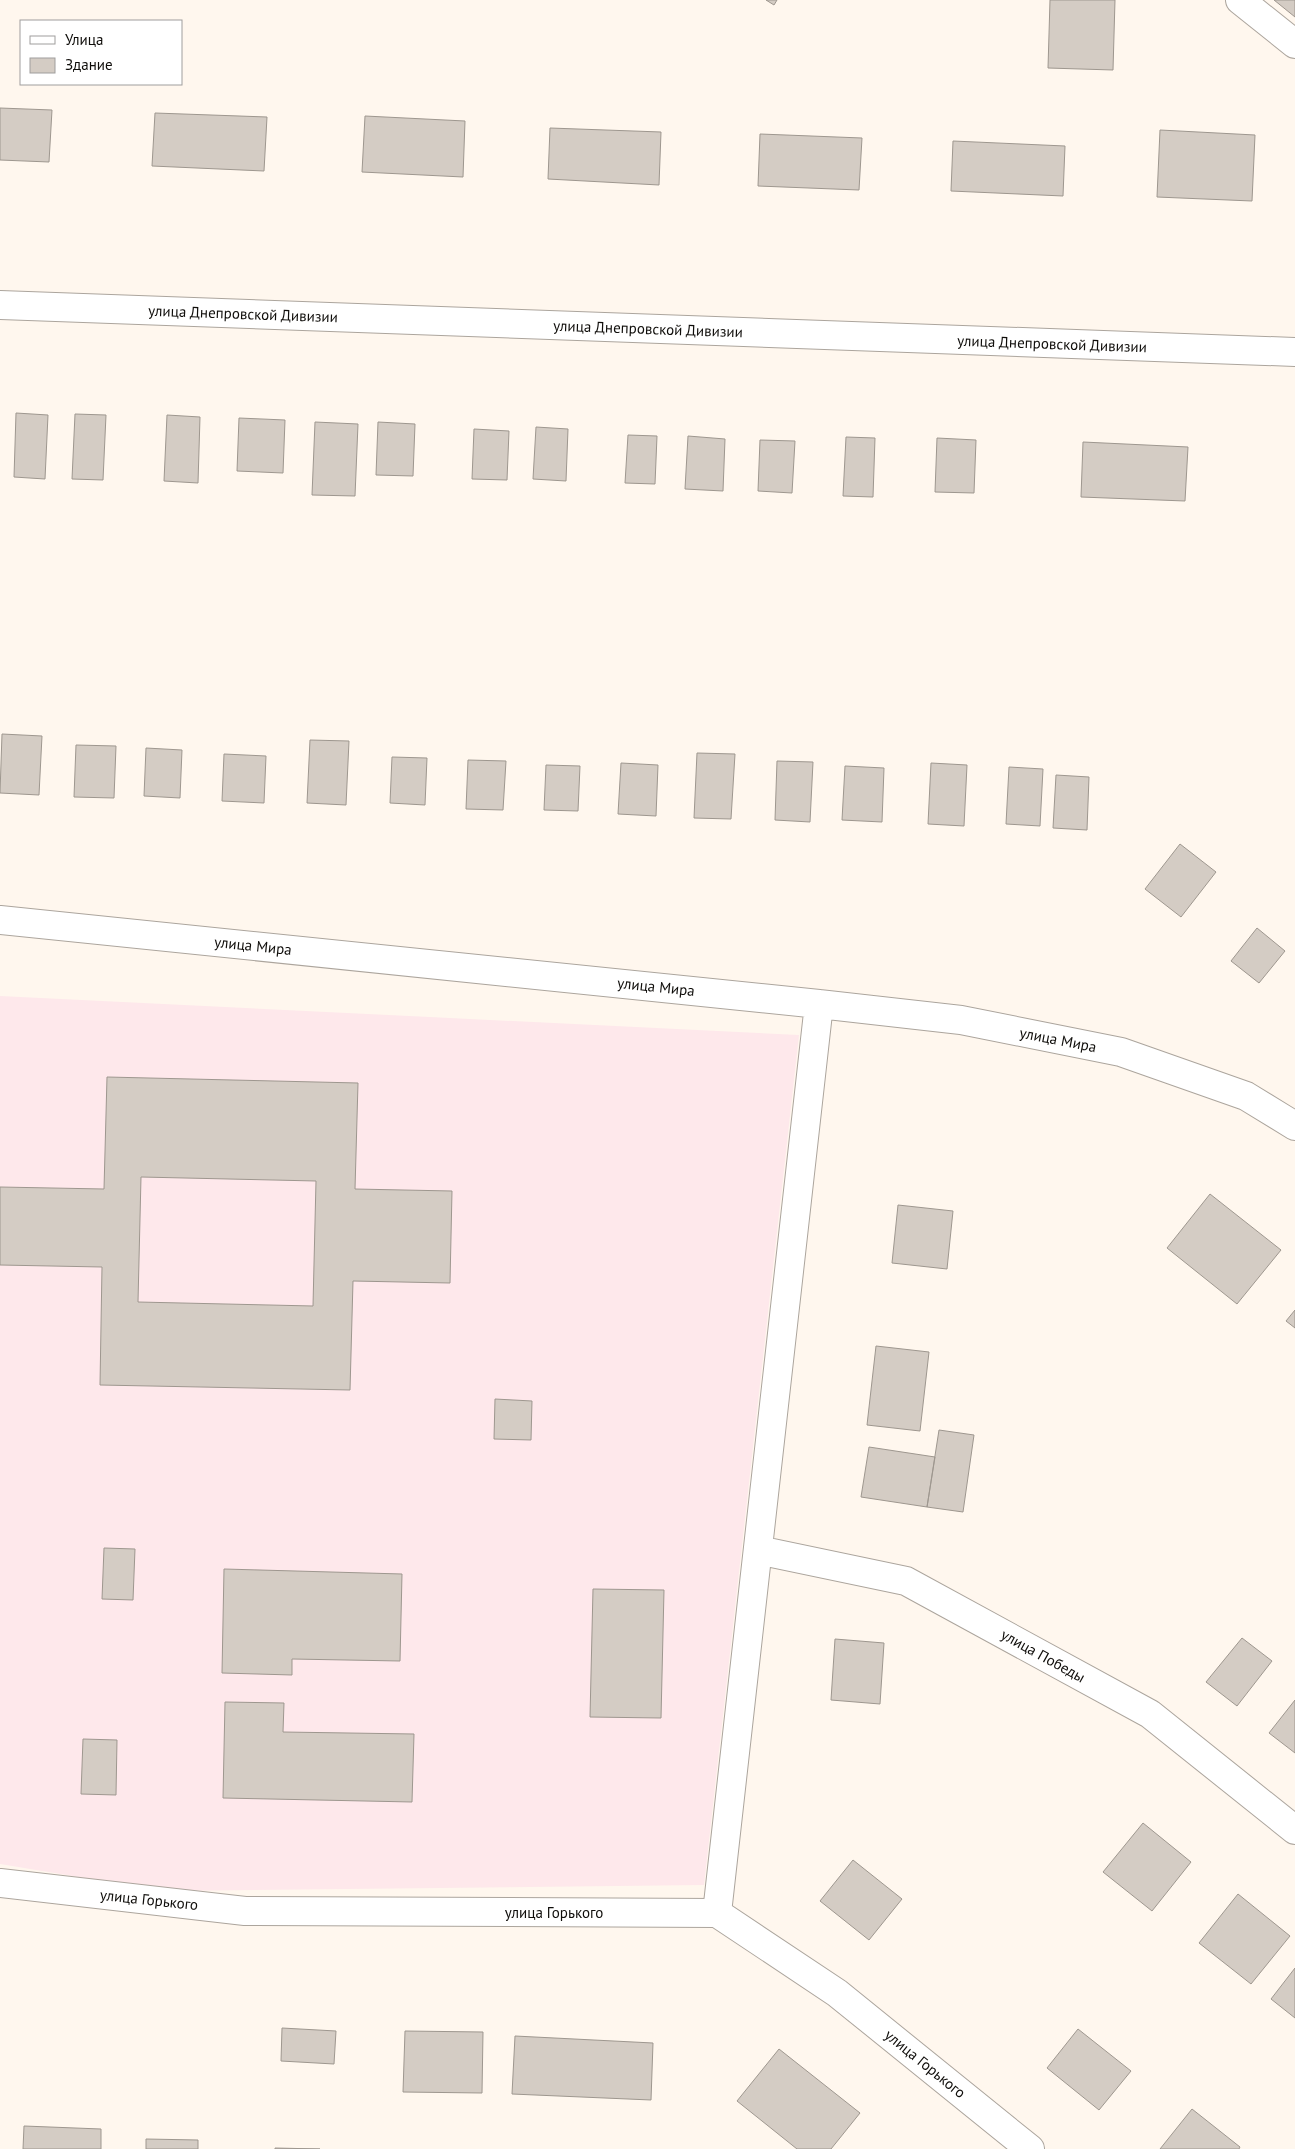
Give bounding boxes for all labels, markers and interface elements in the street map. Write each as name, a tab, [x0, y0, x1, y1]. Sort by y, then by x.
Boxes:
legend	[20, 20, 182, 85]
text: Улица	[65, 30, 103, 49]
text: Здание	[65, 55, 113, 74]
street label: улица Днепровской Дивизии	[148, 301, 338, 326]
street label: улица Днепровской Дивизии	[553, 316, 743, 341]
street label: улица Днепровской Дивизии	[957, 331, 1147, 356]
street label: улица Мира	[213, 932, 293, 959]
street label: улица Мира	[616, 973, 696, 1000]
street label: улица Мира	[1018, 1023, 1098, 1056]
street label: улица Победы	[998, 1625, 1089, 1687]
street label: улица Горького	[99, 1885, 199, 1914]
street label: улица Горького	[505, 1903, 603, 1922]
street label: улица Горького	[881, 2025, 970, 2102]

